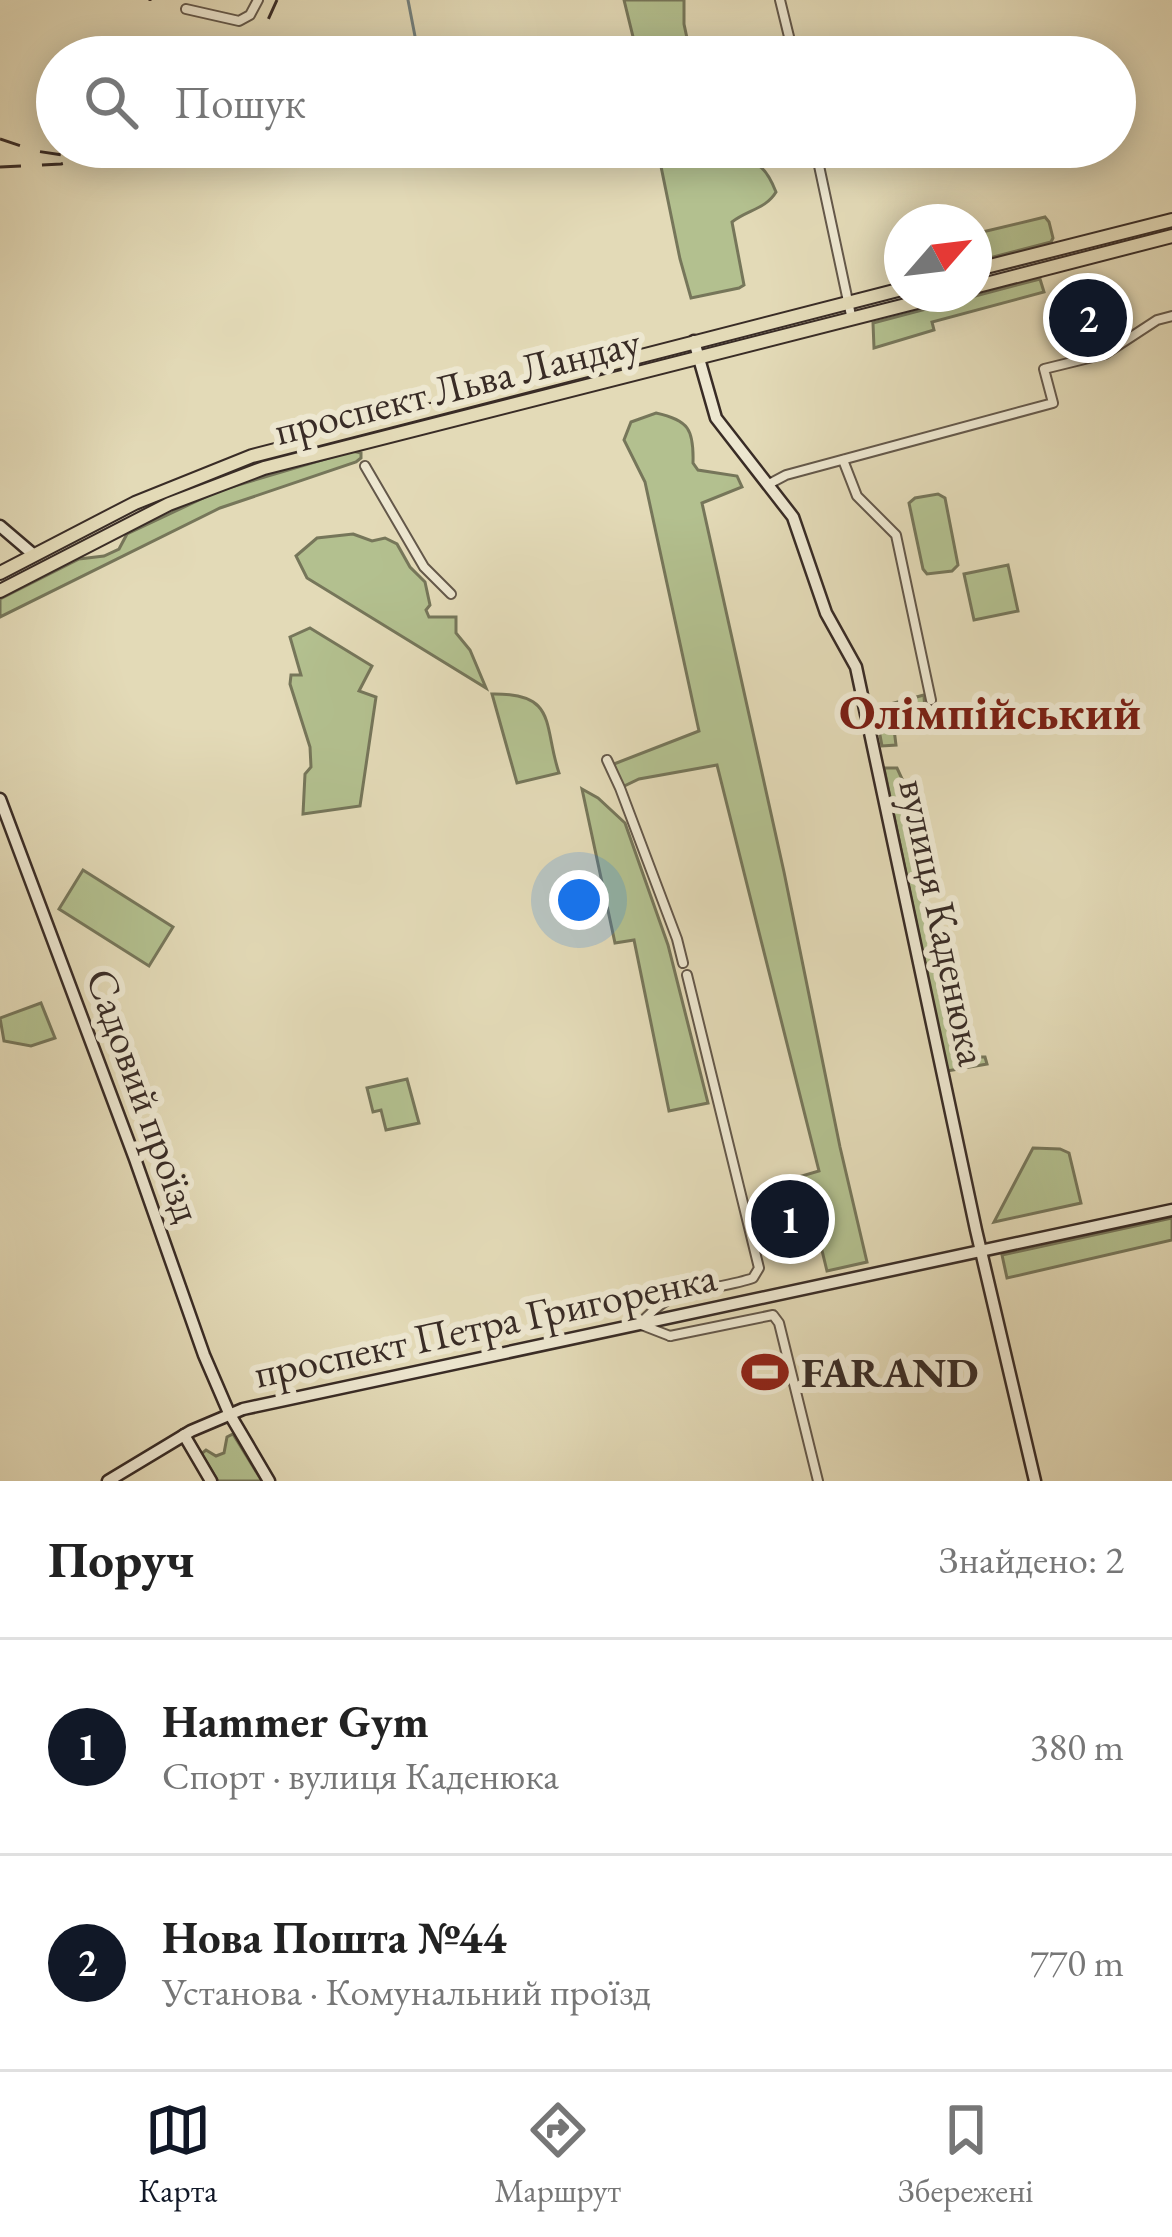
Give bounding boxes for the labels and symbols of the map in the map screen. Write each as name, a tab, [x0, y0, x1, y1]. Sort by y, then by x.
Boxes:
north arrow	[884, 204, 992, 312]
pin: 2	[1049, 273, 1127, 363]
street label: проспект Льва Ландау	[269, 313, 646, 458]
district label: Олімпійський	[839, 681, 1141, 743]
street label: вулиця Каденюка	[886, 774, 1001, 1071]
your location	[549, 870, 609, 930]
street label: Садовий проїзд	[73, 961, 216, 1229]
pin: 1	[751, 1174, 829, 1264]
street label: проспект Петра Григоренка	[249, 1249, 722, 1400]
place label: FARAND	[801, 1345, 978, 1400]
sports icon: FARAND	[740, 1347, 790, 1397]

